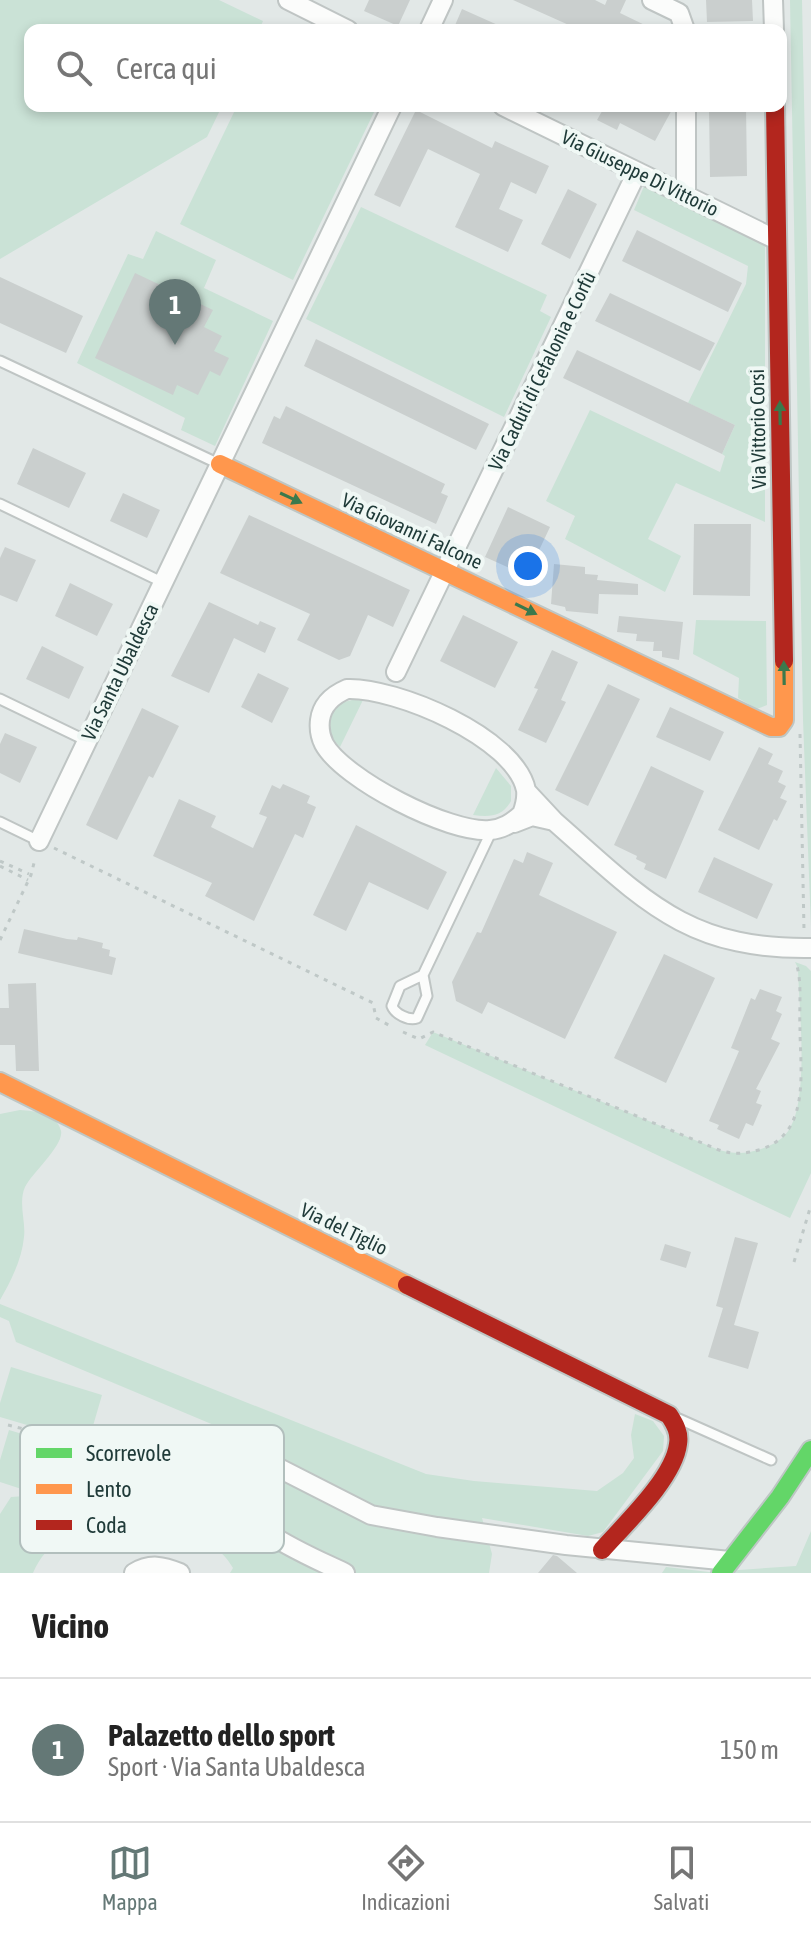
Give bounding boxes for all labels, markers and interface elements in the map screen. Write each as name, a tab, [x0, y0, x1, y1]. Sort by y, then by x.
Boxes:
search box	[24, 24, 787, 112]
icon: search	[52, 46, 96, 90]
text: Cerca qui	[116, 51, 217, 85]
street label: Via Giuseppe Di Vittorio	[558, 125, 722, 221]
street label: Via Caduti di Cefalonia e Corfù	[483, 267, 600, 474]
pin: 1	[149, 279, 201, 345]
street label: Via Vittorio Corsi	[745, 369, 770, 489]
one-way arrow	[773, 400, 786, 425]
street label: Via Giovanni Falcone	[338, 488, 486, 573]
one-way arrow	[279, 491, 302, 505]
your location	[508, 546, 548, 586]
street label: Via Santa Ubaldesca	[76, 599, 163, 744]
one-way arrow	[514, 602, 537, 616]
one-way arrow	[778, 660, 790, 685]
street label: Via del Tiglio	[297, 1198, 391, 1259]
legend	[20, 1425, 284, 1553]
text: Scorrevole	[86, 1440, 171, 1466]
text: Lento	[86, 1476, 132, 1502]
text: Coda	[86, 1512, 127, 1538]
text: Vicino	[32, 1606, 109, 1645]
text: Palazetto dello sport	[108, 1718, 335, 1752]
text: 1	[52, 1735, 64, 1765]
text: 150 m	[720, 1735, 779, 1765]
text: Sport · Via Santa Ubaldesca	[108, 1752, 366, 1782]
tab: Mappa	[102, 1841, 158, 1915]
tab: Indicazioni	[361, 1841, 450, 1915]
tab: Salvati	[654, 1841, 709, 1915]

